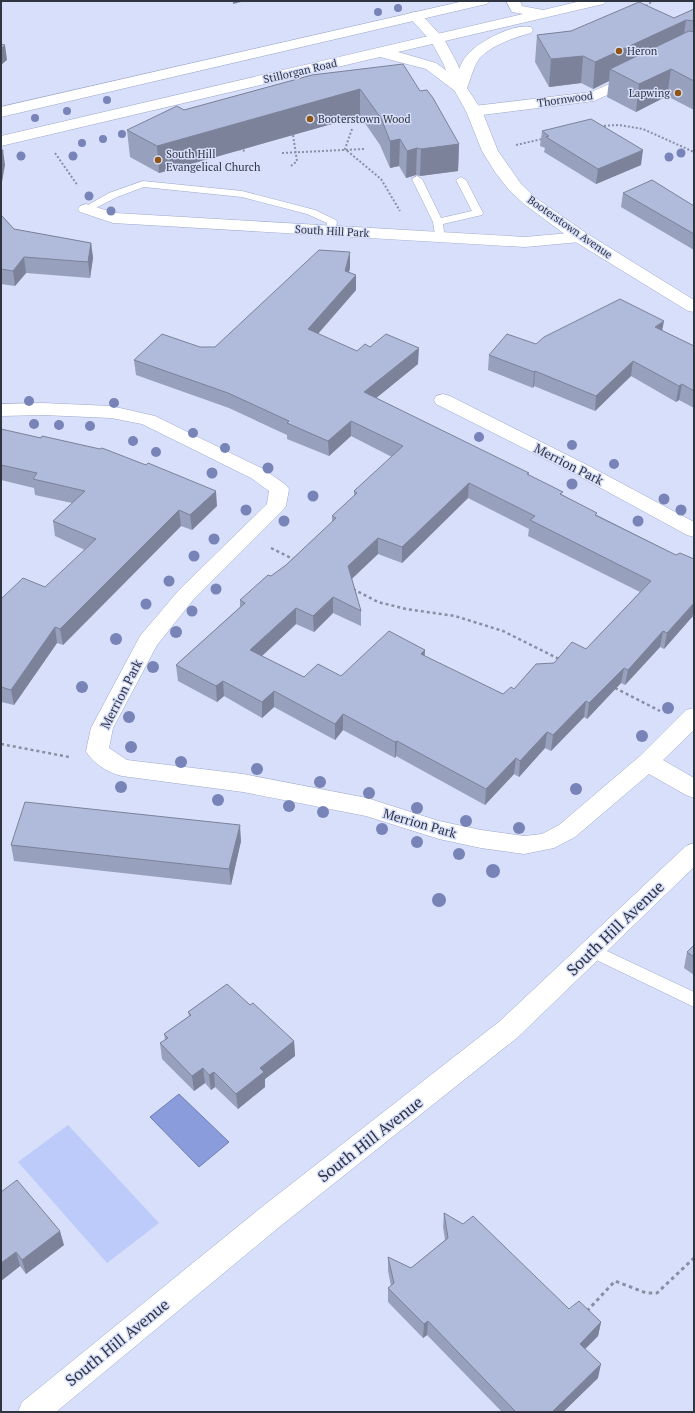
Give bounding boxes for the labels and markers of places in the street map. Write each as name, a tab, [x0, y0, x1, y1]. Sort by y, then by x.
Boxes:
place label: Heron	[627, 44, 658, 58]
marker: Heron	[614, 46, 624, 56]
place label: Lapwing	[629, 86, 670, 100]
marker: Lapwing	[673, 88, 683, 98]
place label: Booterstown Wood	[318, 112, 411, 126]
marker: Booterstown Wood	[305, 114, 315, 124]
place label: South Hill Evangelical Church	[166, 147, 261, 174]
marker: South Hill Evangelical Church	[153, 155, 163, 165]

